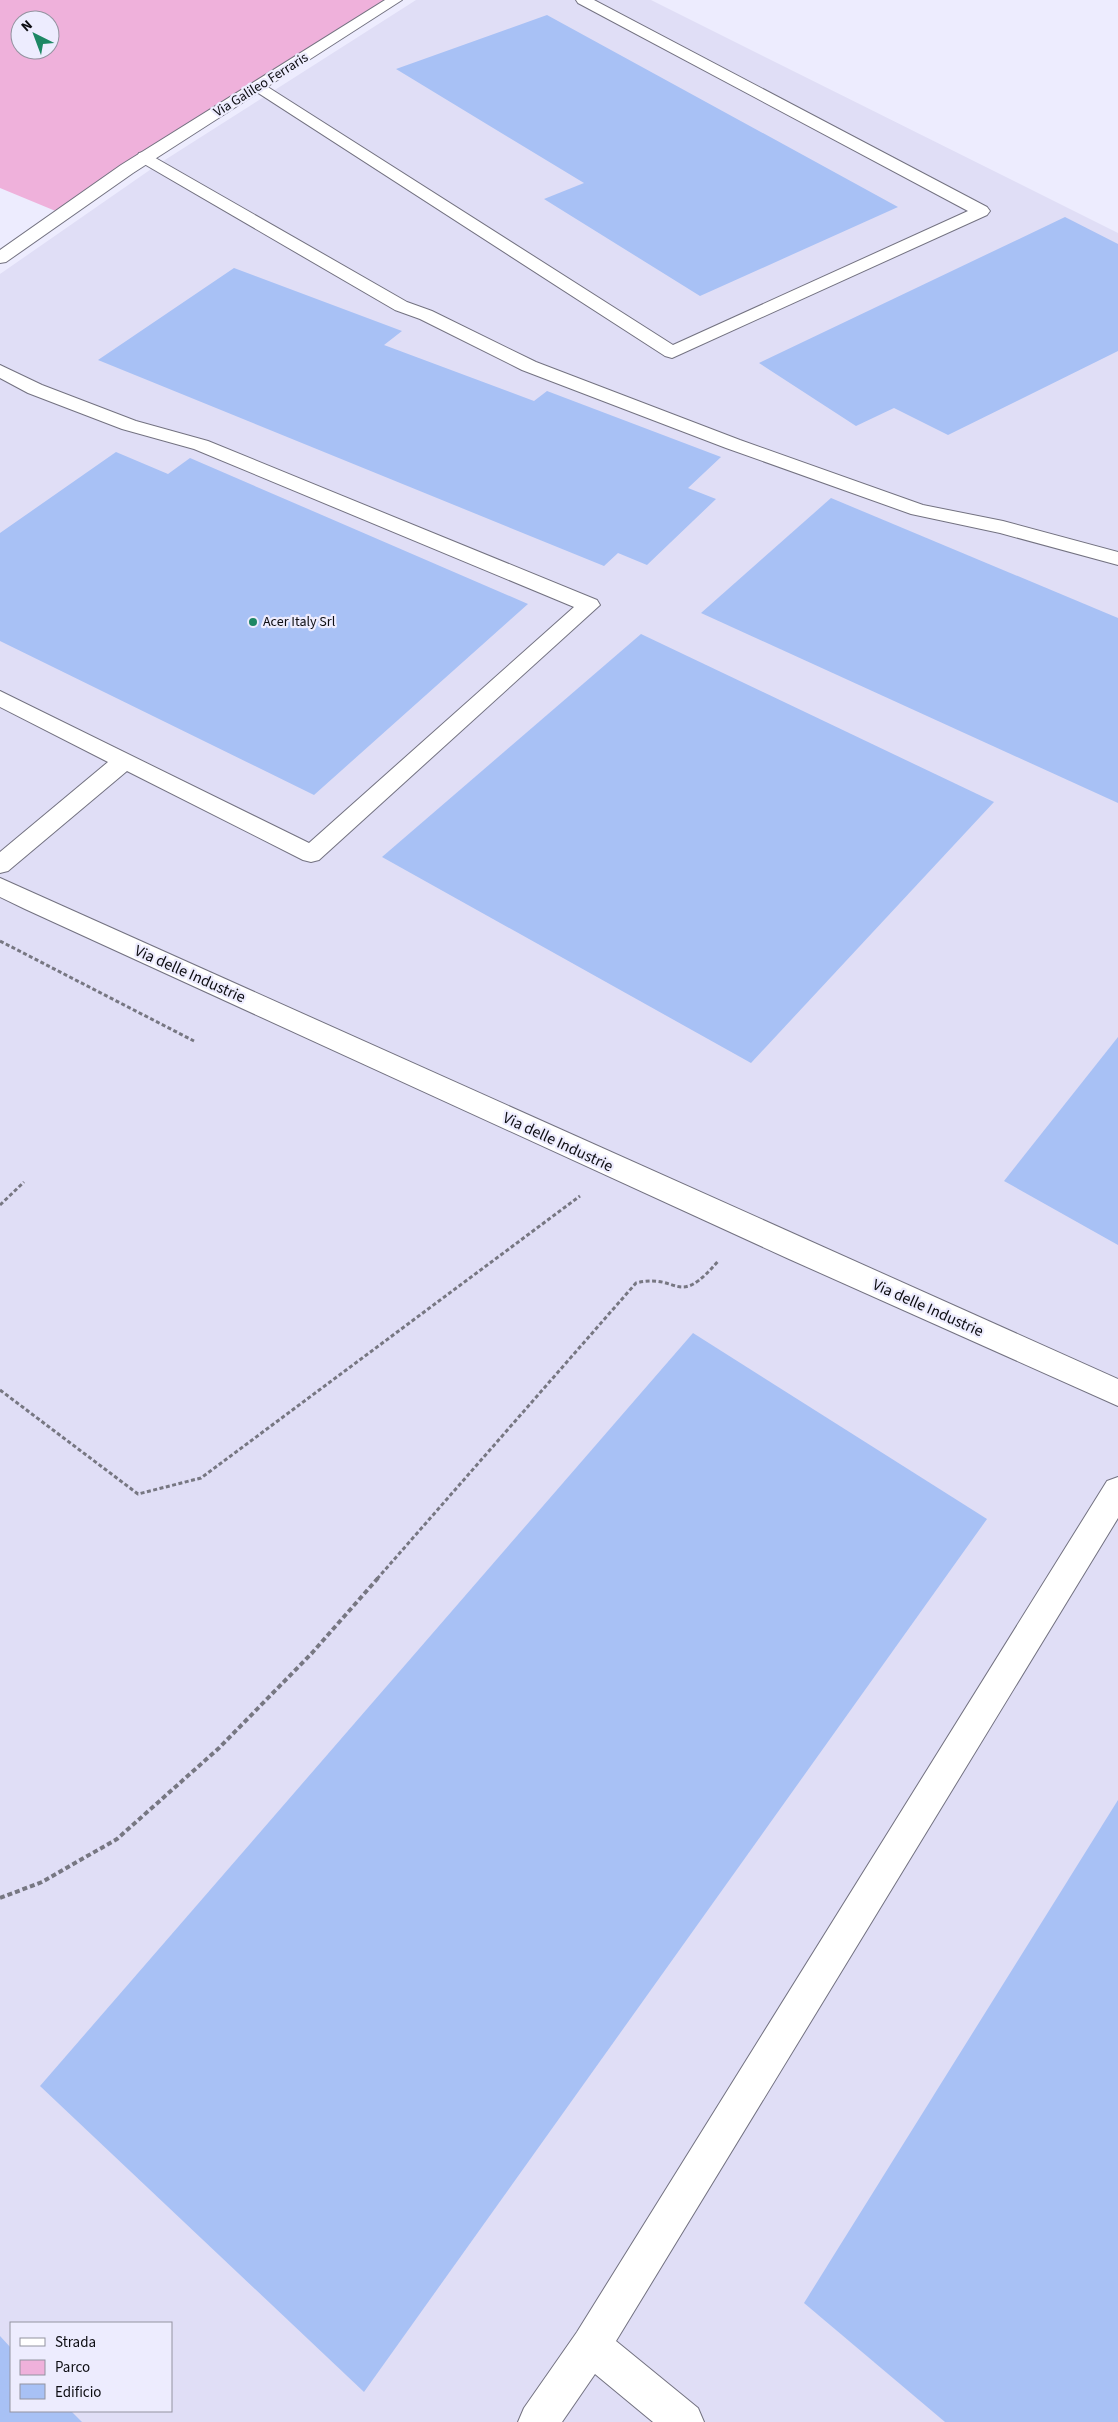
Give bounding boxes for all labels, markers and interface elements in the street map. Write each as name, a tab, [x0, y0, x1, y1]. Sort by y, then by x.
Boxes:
north arrow	[10, 10, 60, 60]
text: N	[17, 16, 37, 37]
street label: Via Galileo Ferraris	[210, 48, 312, 122]
place label: Acer Italy Srl	[263, 612, 336, 632]
marker: Acer Italy Srl	[247, 616, 259, 628]
street label: Via delle Industrie	[131, 940, 249, 1008]
street label: Via delle Industrie	[499, 1107, 617, 1177]
street label: Via delle Industrie	[869, 1274, 987, 1342]
legend	[10, 2322, 172, 2412]
text: Strada	[55, 2332, 96, 2353]
text: Parco	[55, 2357, 90, 2378]
text: Edificio	[55, 2382, 102, 2403]

